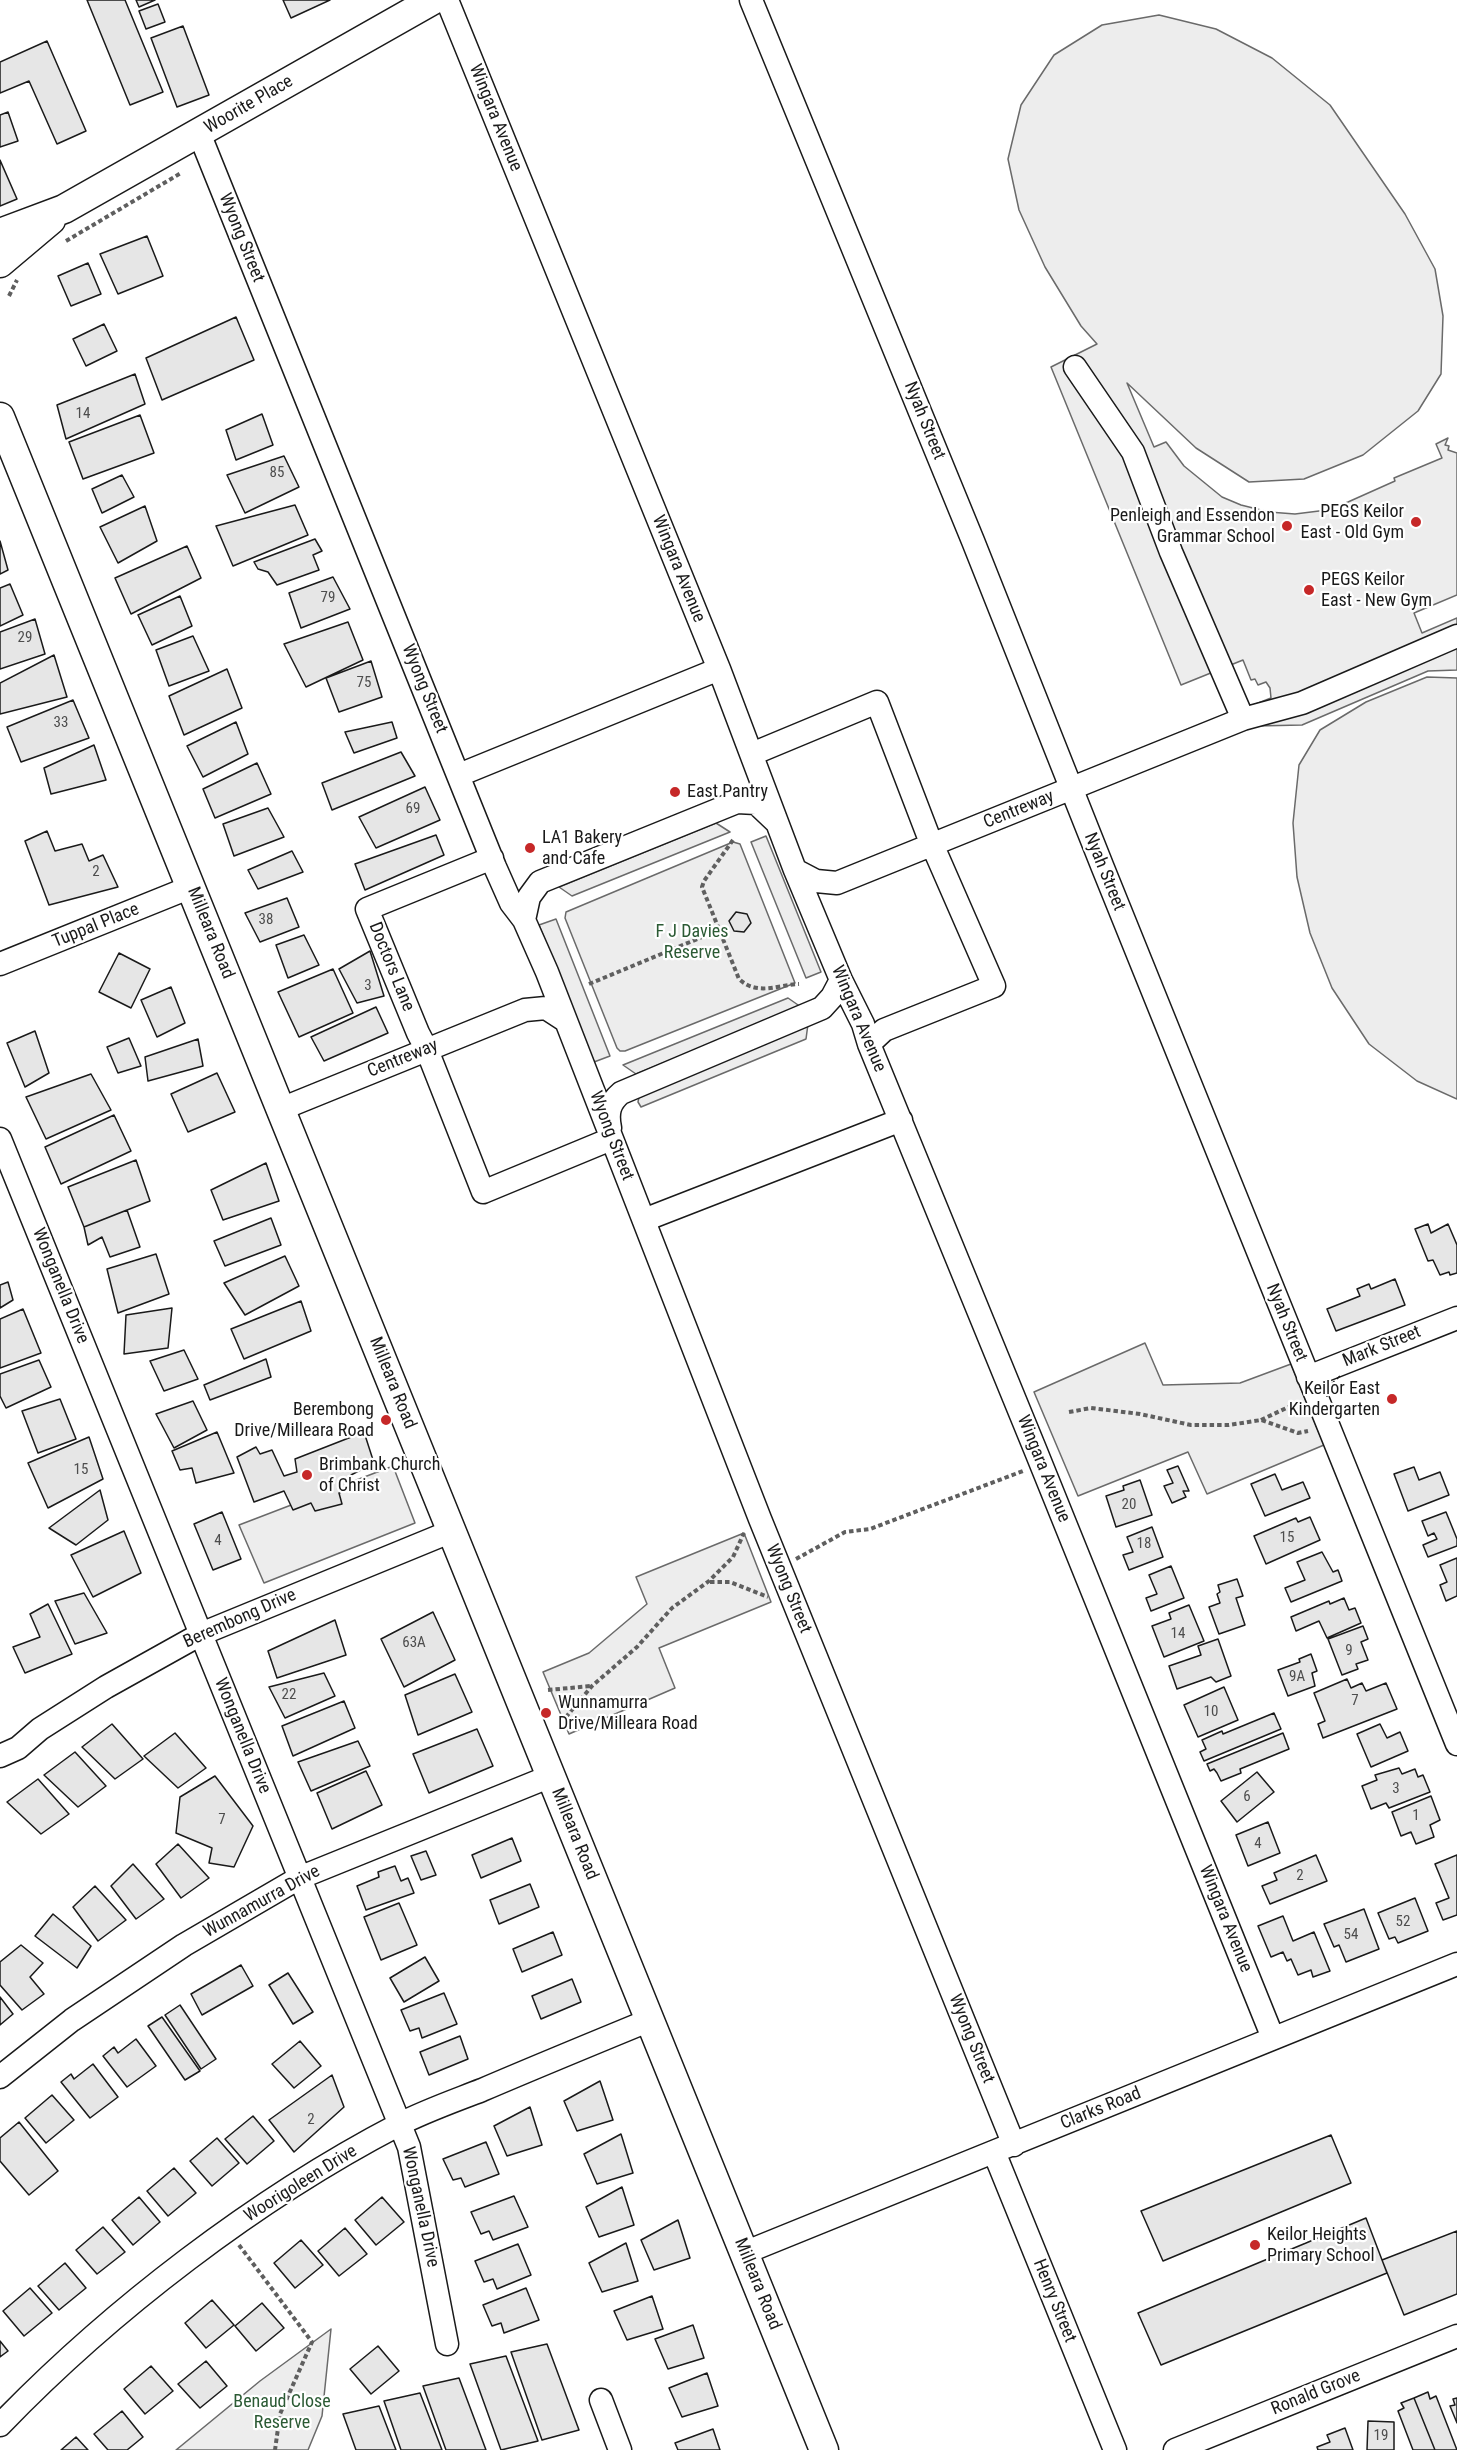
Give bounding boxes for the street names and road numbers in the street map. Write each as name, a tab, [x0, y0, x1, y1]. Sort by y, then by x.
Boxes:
street label: Wingara Avenue	[464, 61, 526, 175]
street label: Woorite Place	[201, 71, 297, 139]
street label: Wyong Street	[213, 190, 269, 286]
street label: Nyah Street	[899, 379, 949, 463]
street label: Wingara Avenue	[647, 512, 709, 626]
street label: Wyong Street	[396, 641, 452, 737]
street label: Centreway	[981, 786, 1057, 834]
street label: Nyah Street	[1079, 830, 1129, 914]
street label: Milleara Road	[182, 884, 238, 982]
street label: Tuppal Place	[50, 899, 142, 953]
street label: Doctors Lane	[363, 919, 419, 1015]
street label: Wingara Avenue	[826, 962, 890, 1076]
street label: Centreway	[365, 1035, 441, 1083]
street label: Wyong Street	[584, 1088, 638, 1184]
street label: Wonganella Drive	[27, 1225, 93, 1347]
street label: Nyah Street	[1261, 1281, 1311, 1365]
street label: Mark Street	[1340, 1322, 1424, 1372]
street label: Milleara Road	[364, 1334, 420, 1432]
street label: Wingara Avenue	[1012, 1412, 1074, 1526]
street label: Wyong Street	[760, 1541, 816, 1637]
street label: Berembong Drive	[180, 1585, 300, 1653]
street label: Wonganella Drive	[209, 1675, 275, 1797]
street label: Milleara Road	[546, 1785, 602, 1883]
street label: Wunnamurra Drive	[200, 1861, 324, 1943]
street label: Wingara Avenue	[1194, 1862, 1256, 1976]
street label: Wyong Street	[943, 1991, 999, 2087]
street label: Clarks Road	[1058, 2083, 1144, 2135]
street label: Woorigoleen Drive	[241, 2141, 361, 2227]
street label: Wonganella Drive	[397, 2145, 443, 2269]
street label: Milleara Road	[729, 2235, 785, 2333]
street label: Henry Street	[1028, 2256, 1080, 2346]
street label: Ronald Grove	[1268, 2365, 1364, 2421]

